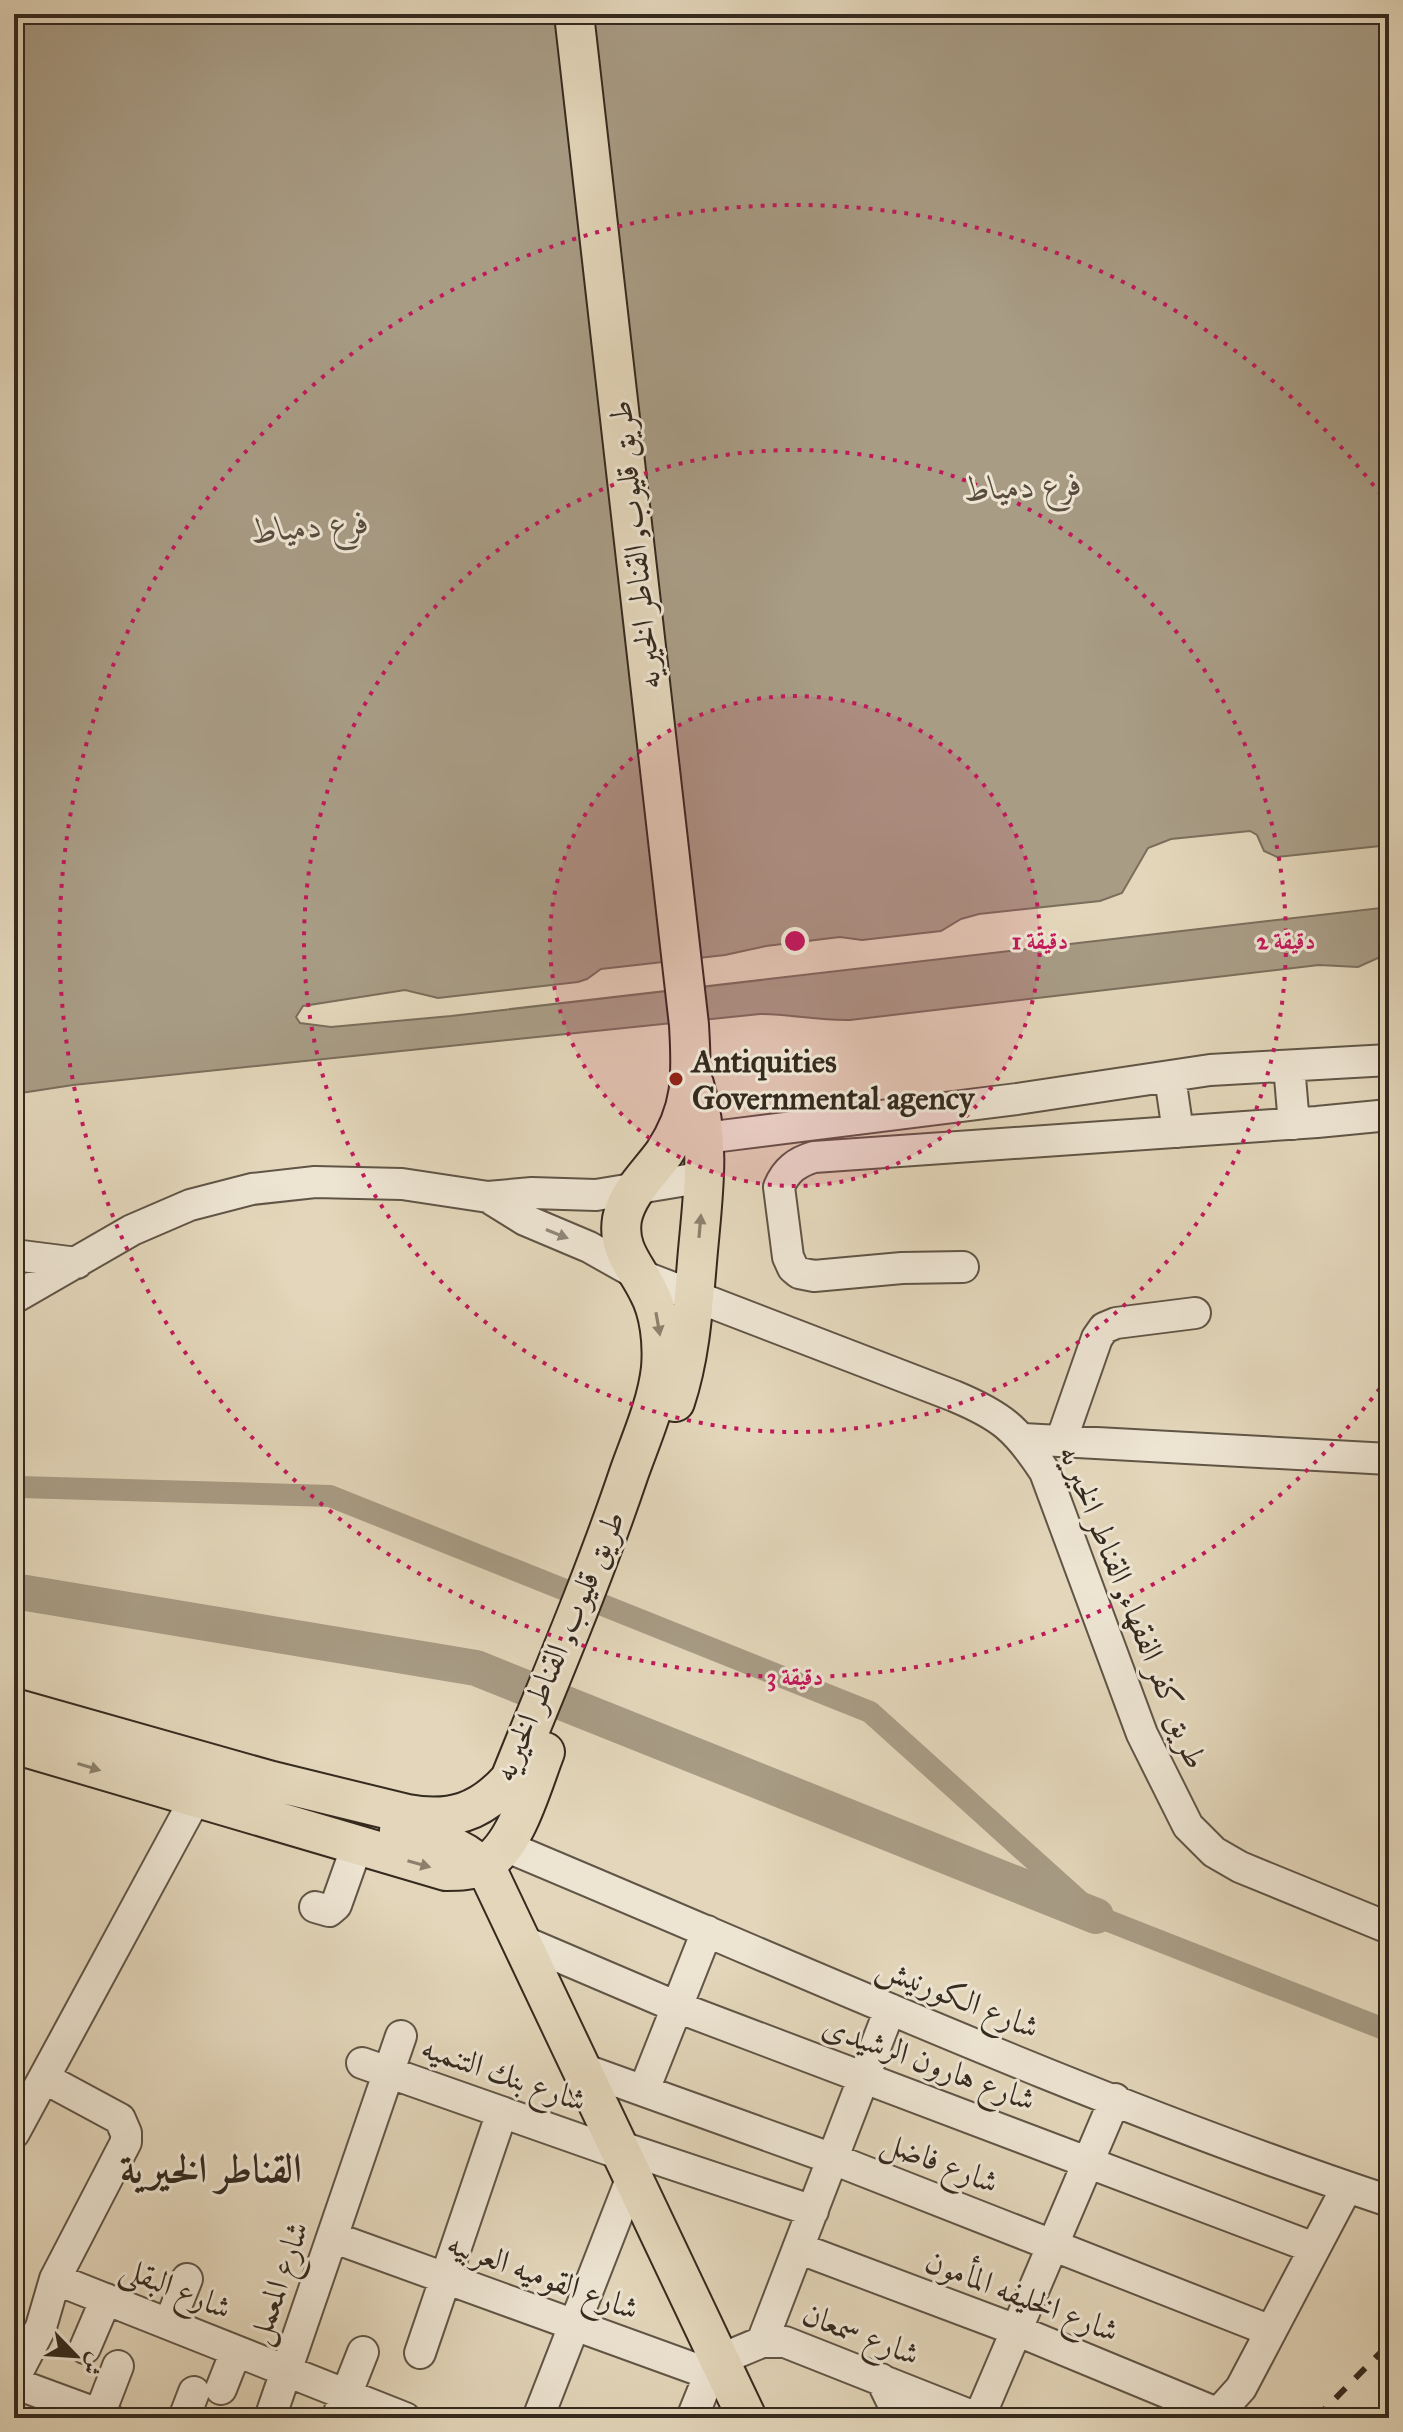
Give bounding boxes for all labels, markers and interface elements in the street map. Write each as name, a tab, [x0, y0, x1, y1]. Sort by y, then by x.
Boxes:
street label: طريق قليوب, القناطر الخيريه	[600, 398, 671, 691]
water label: فرع دمياط	[963, 462, 1084, 518]
water label: فرع دمياط	[249, 500, 372, 560]
text: 1 دقيقة	[1012, 926, 1068, 956]
text: 2 دقيقة	[1257, 926, 1315, 956]
centre of rings	[781, 927, 809, 955]
place label: Antiquities Governmental agency	[690, 1042, 975, 1118]
marker: Antiquities Governmental agency	[667, 1070, 685, 1088]
one-way arrow	[694, 1213, 707, 1238]
one-way arrow	[545, 1228, 569, 1241]
one-way arrow	[652, 1312, 665, 1337]
street label: طريق كفر الفقهاء, القناطر الخيريه	[1049, 1439, 1216, 1775]
street label: طريق قليوب, القناطر الخيريه	[484, 1505, 635, 1788]
text: 3 دقيقة	[767, 1662, 823, 1692]
one-way arrow	[77, 1761, 101, 1774]
one-way arrow	[407, 1858, 431, 1871]
street label: شارع الكورنيش	[869, 1947, 1045, 2054]
street label: شارع هارون الرشيدى	[815, 2006, 1041, 2126]
street label: شارع بنك التنميه	[414, 2028, 592, 2127]
street label: شارع فاضل	[873, 2122, 1004, 2209]
district label: القناطر الخيرية	[120, 2144, 302, 2195]
street label: شارع المعمل	[239, 2216, 324, 2352]
street label: شارع القوميه العربيه	[440, 2223, 644, 2335]
street label: شارع الخليفه المأمون	[917, 2238, 1125, 2357]
street label: شارع البقلى	[112, 2248, 237, 2334]
street label: شارع سمعان	[794, 2294, 925, 2381]
north arrow	[36, 2316, 116, 2396]
text: ش	[77, 2349, 111, 2380]

